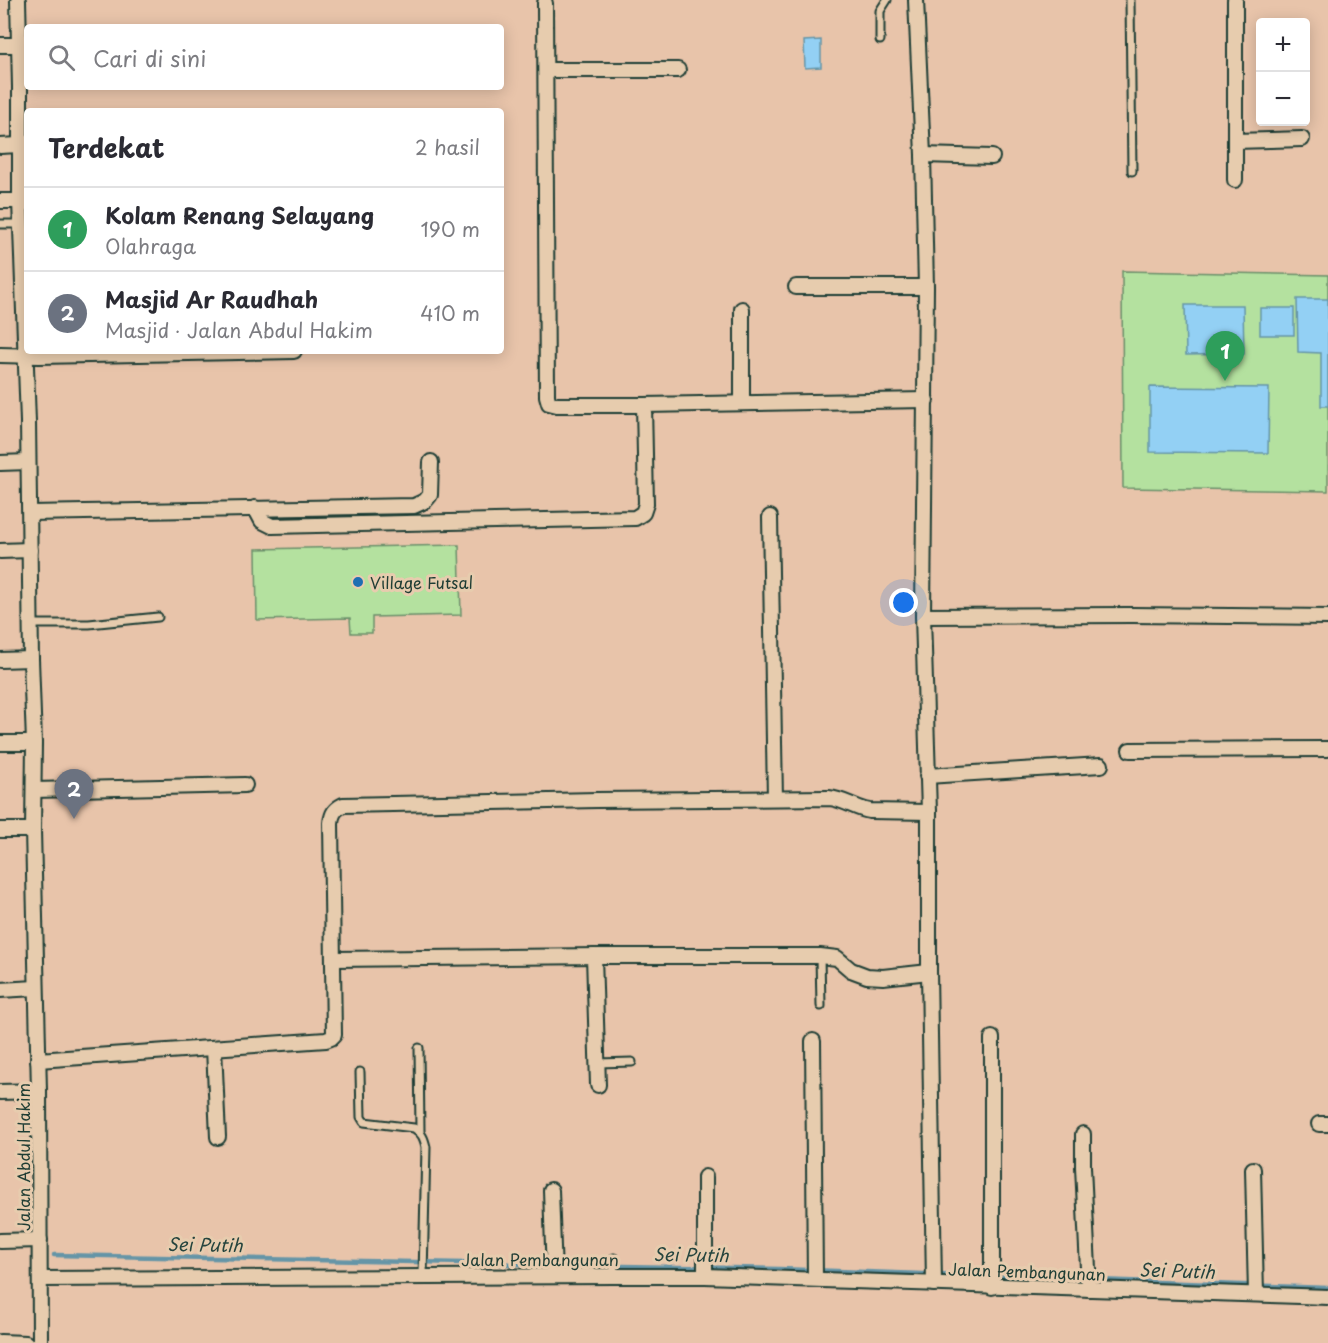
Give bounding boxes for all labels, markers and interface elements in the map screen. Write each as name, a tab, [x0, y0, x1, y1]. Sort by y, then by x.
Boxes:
map controls	[1256, 18, 1310, 126]
button: +	[1256, 18, 1310, 72]
search box	[24, 24, 504, 90]
icon: search	[45, 41, 78, 74]
text: Cari di sini	[93, 41, 206, 74]
button: −	[1256, 72, 1310, 126]
text: Terdekat	[48, 128, 165, 167]
text: 2 hasil	[415, 132, 480, 162]
text: Kolam Renang Selayang	[105, 198, 374, 231]
text: 1	[63, 214, 72, 244]
text: 190 m	[421, 214, 480, 244]
text: Olahraga	[105, 231, 196, 261]
text: Masjid Ar Raudhah	[105, 282, 318, 315]
text: 2	[60, 298, 75, 328]
text: 410 m	[420, 298, 480, 328]
text: Masjid · Jalan Abdul Hakim	[105, 315, 373, 345]
pin: 1	[1206, 332, 1244, 381]
place label: Village Futsal	[370, 570, 473, 594]
marker: Village Futsal	[351, 575, 365, 589]
your location	[889, 588, 918, 617]
pin: 2	[54, 770, 94, 819]
street label: Jalan Abdul Hakim	[11, 1083, 35, 1231]
water label: Sei Putih	[167, 1230, 243, 1258]
water label: Sei Putih	[653, 1240, 729, 1268]
street label: Jalan Pembangunan	[461, 1247, 619, 1271]
water label: Sei Putih	[1139, 1255, 1216, 1285]
street label: Jalan Pembangunan	[948, 1256, 1106, 1286]

